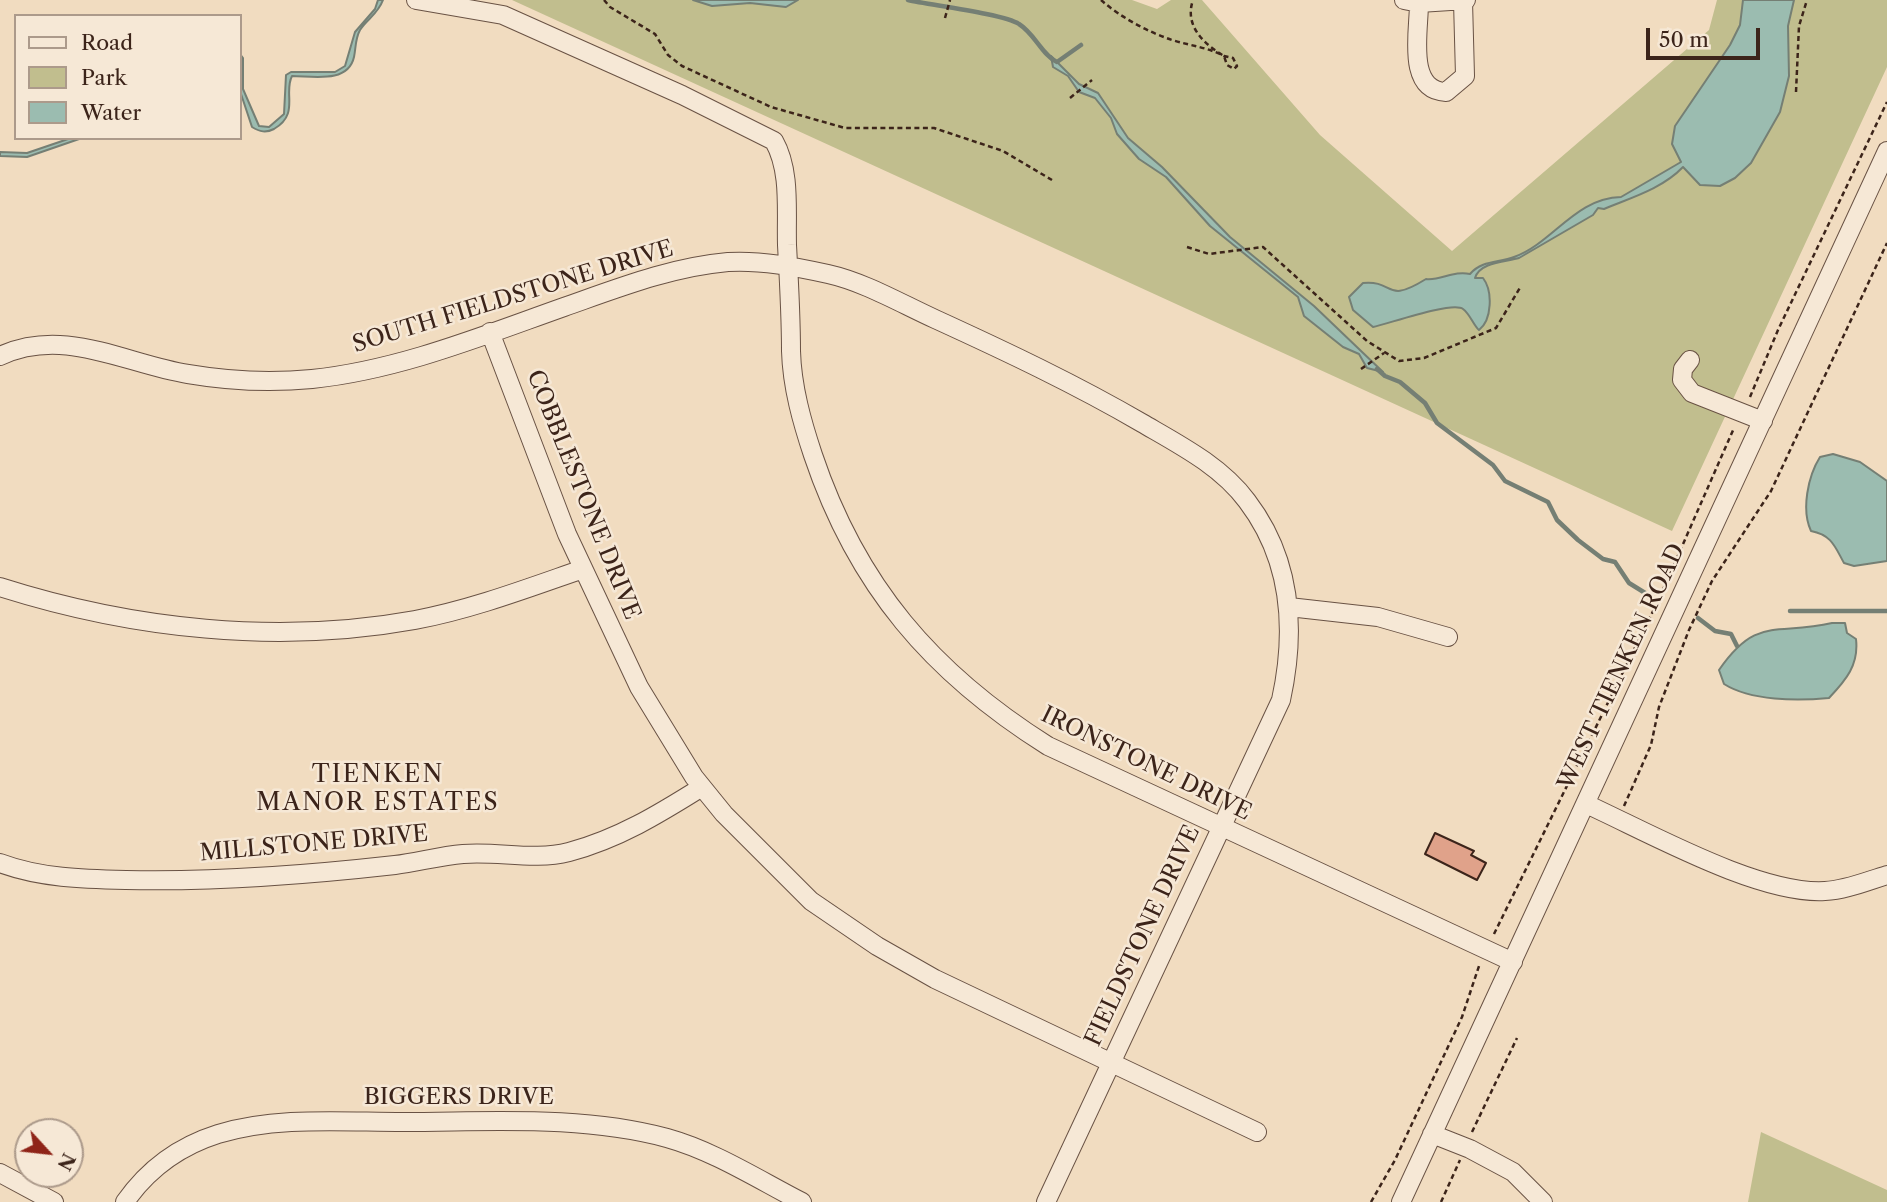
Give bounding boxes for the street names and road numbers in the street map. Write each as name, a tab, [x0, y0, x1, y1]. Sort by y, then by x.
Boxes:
street label: SOUTH FIELDSTONE DRIVE	[349, 235, 677, 359]
street label: COBBLESTONE DRIVE	[520, 366, 646, 624]
street label: WEST TIENKEN ROAD	[1553, 540, 1691, 794]
street label: IRONSTONE DRIVE	[1036, 701, 1256, 827]
street label: MILLSTONE DRIVE	[199, 820, 429, 868]
street label: FIELDSTONE DRIVE	[1080, 821, 1206, 1051]
street label: BIGGERS DRIVE	[364, 1083, 554, 1111]

